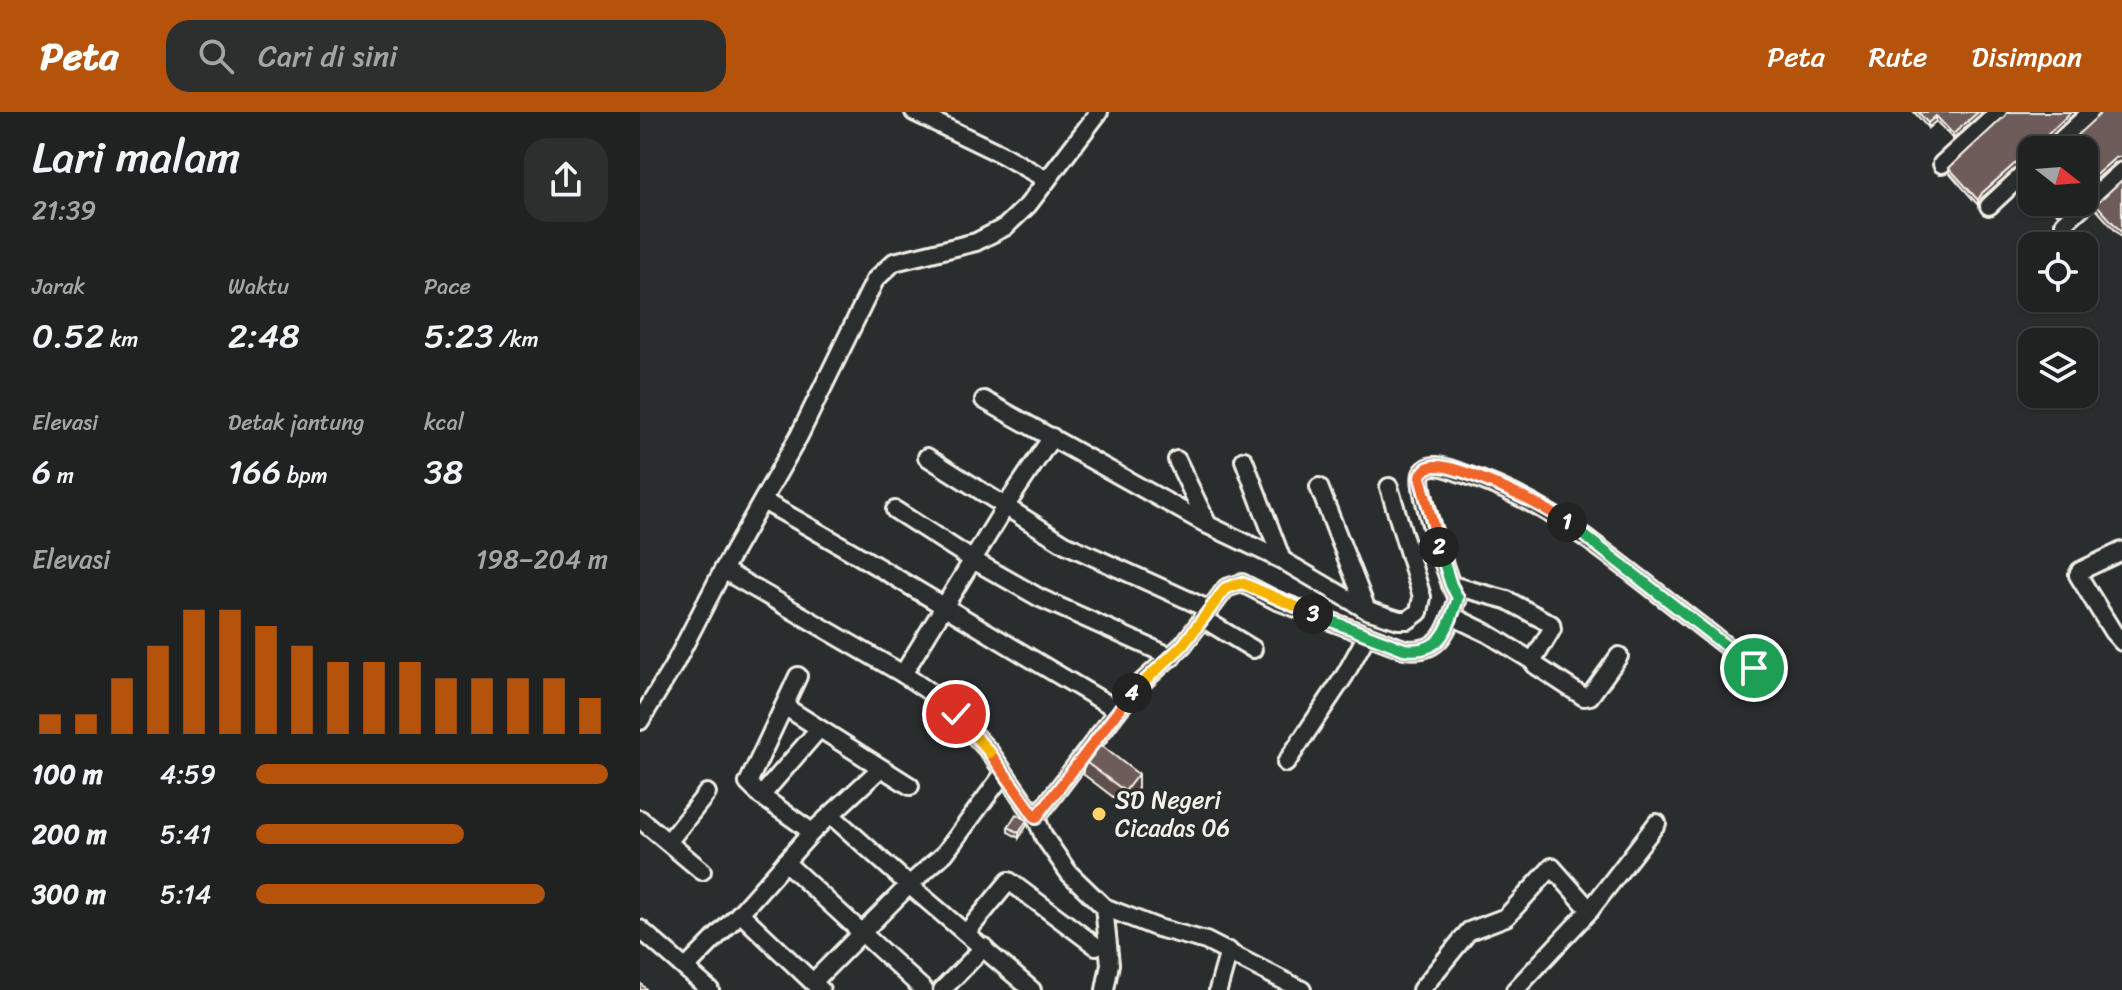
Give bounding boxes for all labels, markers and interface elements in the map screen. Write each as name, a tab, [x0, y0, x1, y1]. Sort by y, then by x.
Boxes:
search box	[166, 20, 726, 92]
text: Peta	[40, 23, 118, 90]
text: Cari di sini	[258, 29, 397, 83]
text: Peta	[1767, 32, 1825, 81]
text: Rute	[1869, 32, 1927, 81]
text: Disimpan	[1971, 32, 2082, 81]
icon: search	[194, 34, 238, 78]
text: Lari malam	[32, 118, 240, 196]
north arrow	[2018, 136, 2098, 216]
map controls	[2018, 136, 2098, 408]
button: share	[524, 138, 608, 222]
text: 21:39	[32, 187, 96, 233]
button: locate	[2018, 232, 2098, 312]
text: Jarak	[32, 267, 85, 306]
text: Waktu	[228, 267, 289, 306]
text: Pace	[424, 267, 471, 306]
text: 0.52	[32, 306, 104, 366]
text: 2:48	[228, 306, 300, 366]
text: 5:23	[424, 306, 493, 366]
text: km	[104, 320, 138, 359]
text: /km	[493, 320, 539, 359]
button: layers	[2018, 328, 2098, 408]
text: Elevasi	[32, 403, 98, 442]
text: Detak jantung	[228, 403, 364, 442]
text: kcal	[424, 403, 464, 442]
text: 6	[32, 442, 51, 502]
text: 166	[228, 442, 281, 502]
text: 38	[424, 442, 463, 502]
text: m	[51, 456, 74, 495]
text: bpm	[281, 456, 328, 495]
pin: 1	[1547, 502, 1587, 542]
text: 1	[1562, 502, 1572, 541]
pin: 2	[1419, 527, 1459, 567]
text: 2	[1433, 527, 1445, 566]
text: Elevasi	[32, 536, 110, 582]
text: 198–204 m	[476, 536, 608, 582]
pin: 3	[1293, 594, 1333, 634]
text: 3	[1307, 594, 1319, 633]
pin	[1720, 634, 1788, 702]
icon: arrive	[1732, 646, 1776, 690]
pin: 4	[1112, 673, 1152, 713]
text: 4	[1125, 673, 1139, 712]
pin	[922, 680, 990, 748]
icon: check	[934, 692, 978, 736]
text: 100 m	[32, 751, 103, 797]
text: 4:59	[160, 751, 216, 797]
place label: SD Negeri Cicadas 06	[1115, 779, 1230, 849]
marker: SD Negeri Cicadas 06	[1090, 805, 1108, 823]
text: 200 m	[32, 811, 107, 857]
text: 5:41	[160, 811, 211, 857]
text: 300 m	[32, 871, 106, 917]
text: 5:14	[160, 871, 211, 917]

